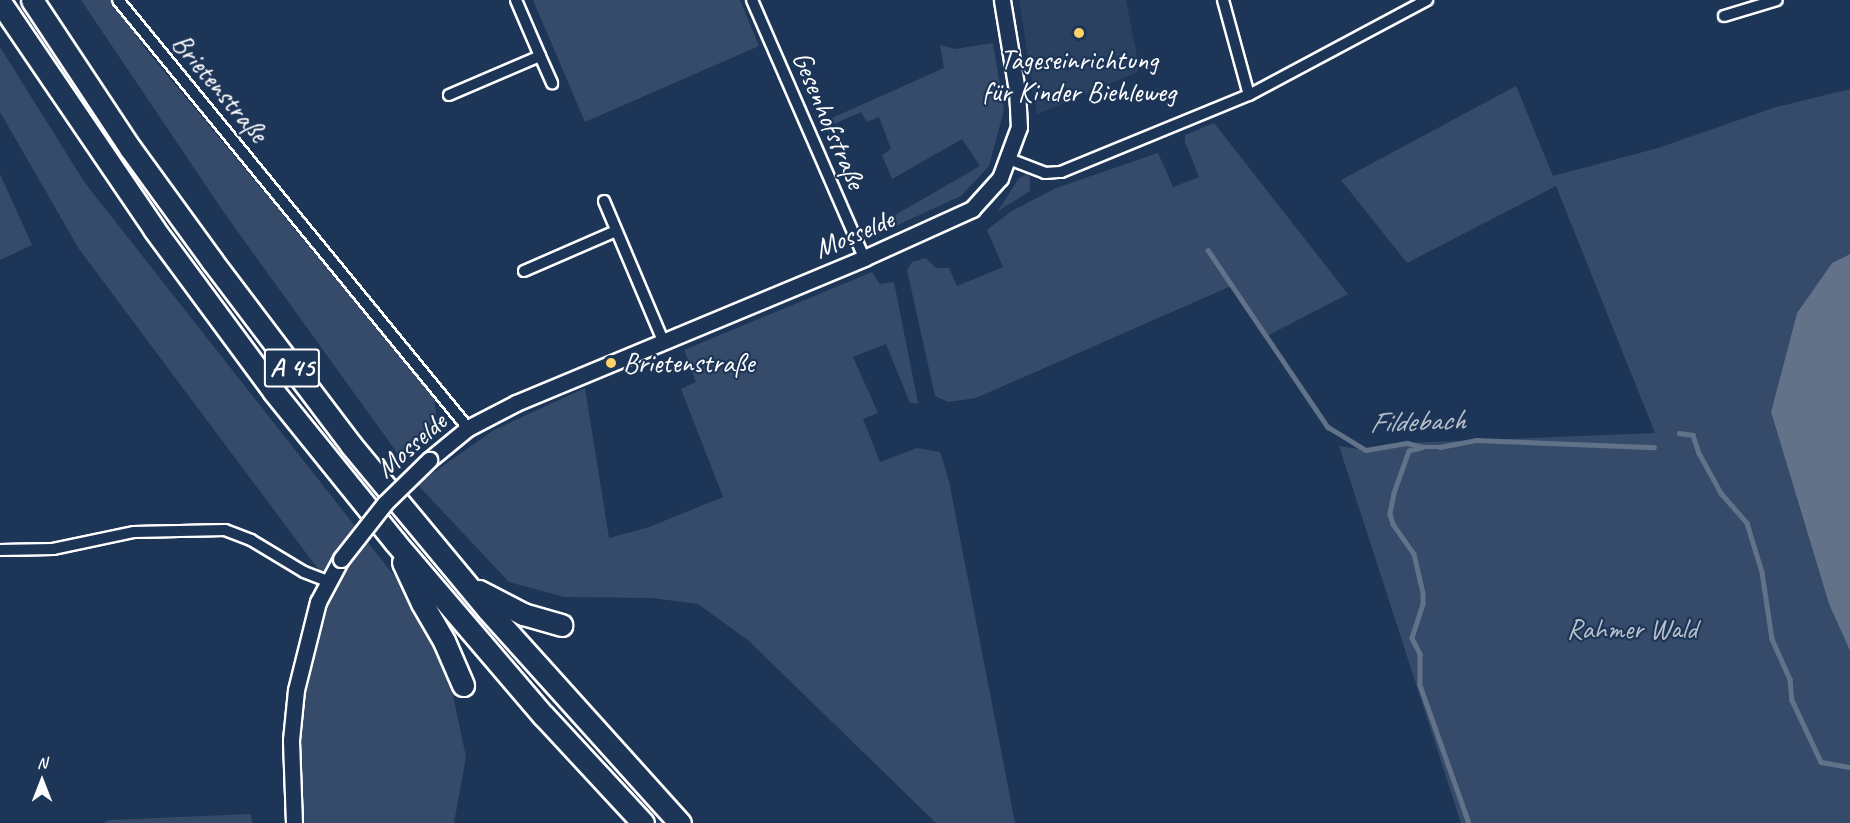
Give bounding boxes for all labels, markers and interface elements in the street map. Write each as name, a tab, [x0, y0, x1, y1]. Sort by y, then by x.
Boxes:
marker: Tageseinrichtung für Kinder Biehleweg	[1072, 26, 1086, 40]
street label: Brietenstraße	[165, 27, 275, 149]
place label: Tageseinrichtung für Kinder Biehleweg	[982, 43, 1176, 109]
street label: Gesenhofstraße	[785, 46, 873, 194]
street label: Mosselde	[809, 202, 899, 266]
road number: A 45	[264, 344, 320, 392]
place label: Brietenstraße	[623, 346, 754, 380]
marker: Brietenstraße	[604, 356, 618, 370]
water label: Fildebach	[1369, 401, 1465, 441]
street label: Mosselde	[369, 405, 453, 485]
park label: Rahmer Wald	[1566, 612, 1698, 646]
north arrow	[12, 751, 72, 811]
text: N	[37, 753, 47, 773]

